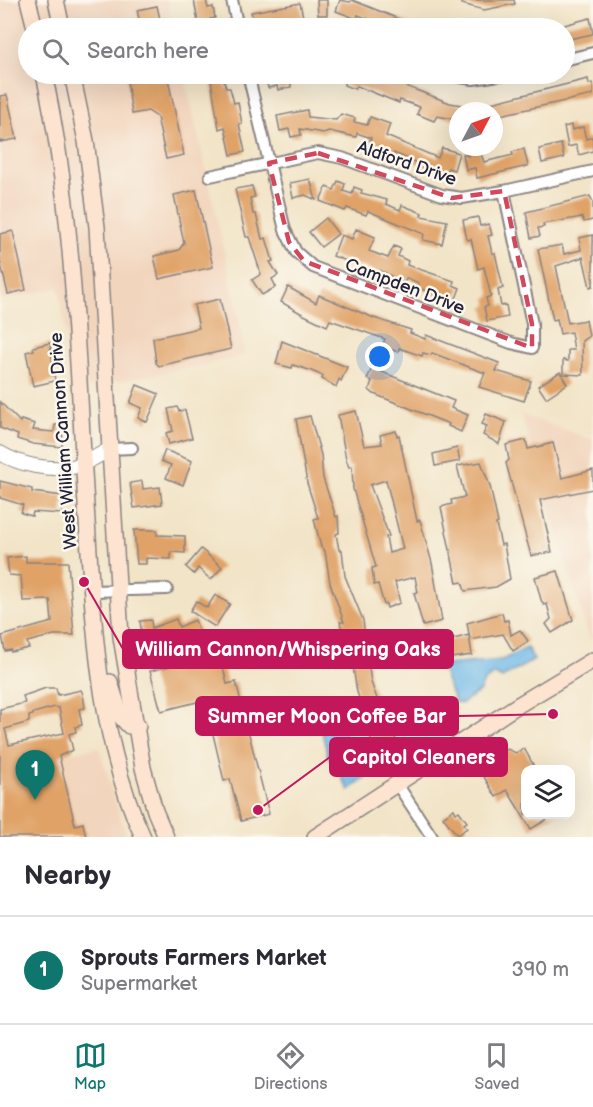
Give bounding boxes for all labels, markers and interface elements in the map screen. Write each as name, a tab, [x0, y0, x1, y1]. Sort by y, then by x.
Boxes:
search box	[18, 18, 575, 84]
icon: search	[39, 35, 72, 68]
text: Search here	[87, 38, 209, 65]
north arrow	[449, 102, 503, 156]
street label: Aldford Drive	[354, 137, 460, 190]
street label: Campden Drive	[342, 254, 468, 319]
street label: West William Cannon Drive	[45, 331, 82, 550]
your location	[365, 342, 394, 371]
callout: William Cannon/Whispering Oaks	[123, 630, 453, 668]
text: William Cannon/Whispering Oaks	[135, 638, 441, 662]
callout: Summer Moon Coffee Bar	[196, 697, 458, 735]
text: Summer Moon Coffee Bar	[208, 705, 447, 729]
callout: Capitol Cleaners	[330, 738, 507, 776]
text: Capitol Cleaners	[343, 746, 496, 770]
pin: 1	[15, 750, 54, 800]
map controls	[521, 765, 575, 819]
button: layers	[521, 765, 575, 819]
text: Nearby	[24, 861, 111, 892]
text: Sprouts Farmers Market	[81, 945, 327, 972]
text: 1	[39, 958, 48, 982]
text: 390 m	[511, 958, 569, 982]
text: Supermarket	[81, 972, 197, 996]
tab: Map	[74, 1039, 107, 1094]
tab: Directions	[254, 1039, 327, 1094]
tab: Saved	[474, 1039, 519, 1094]

